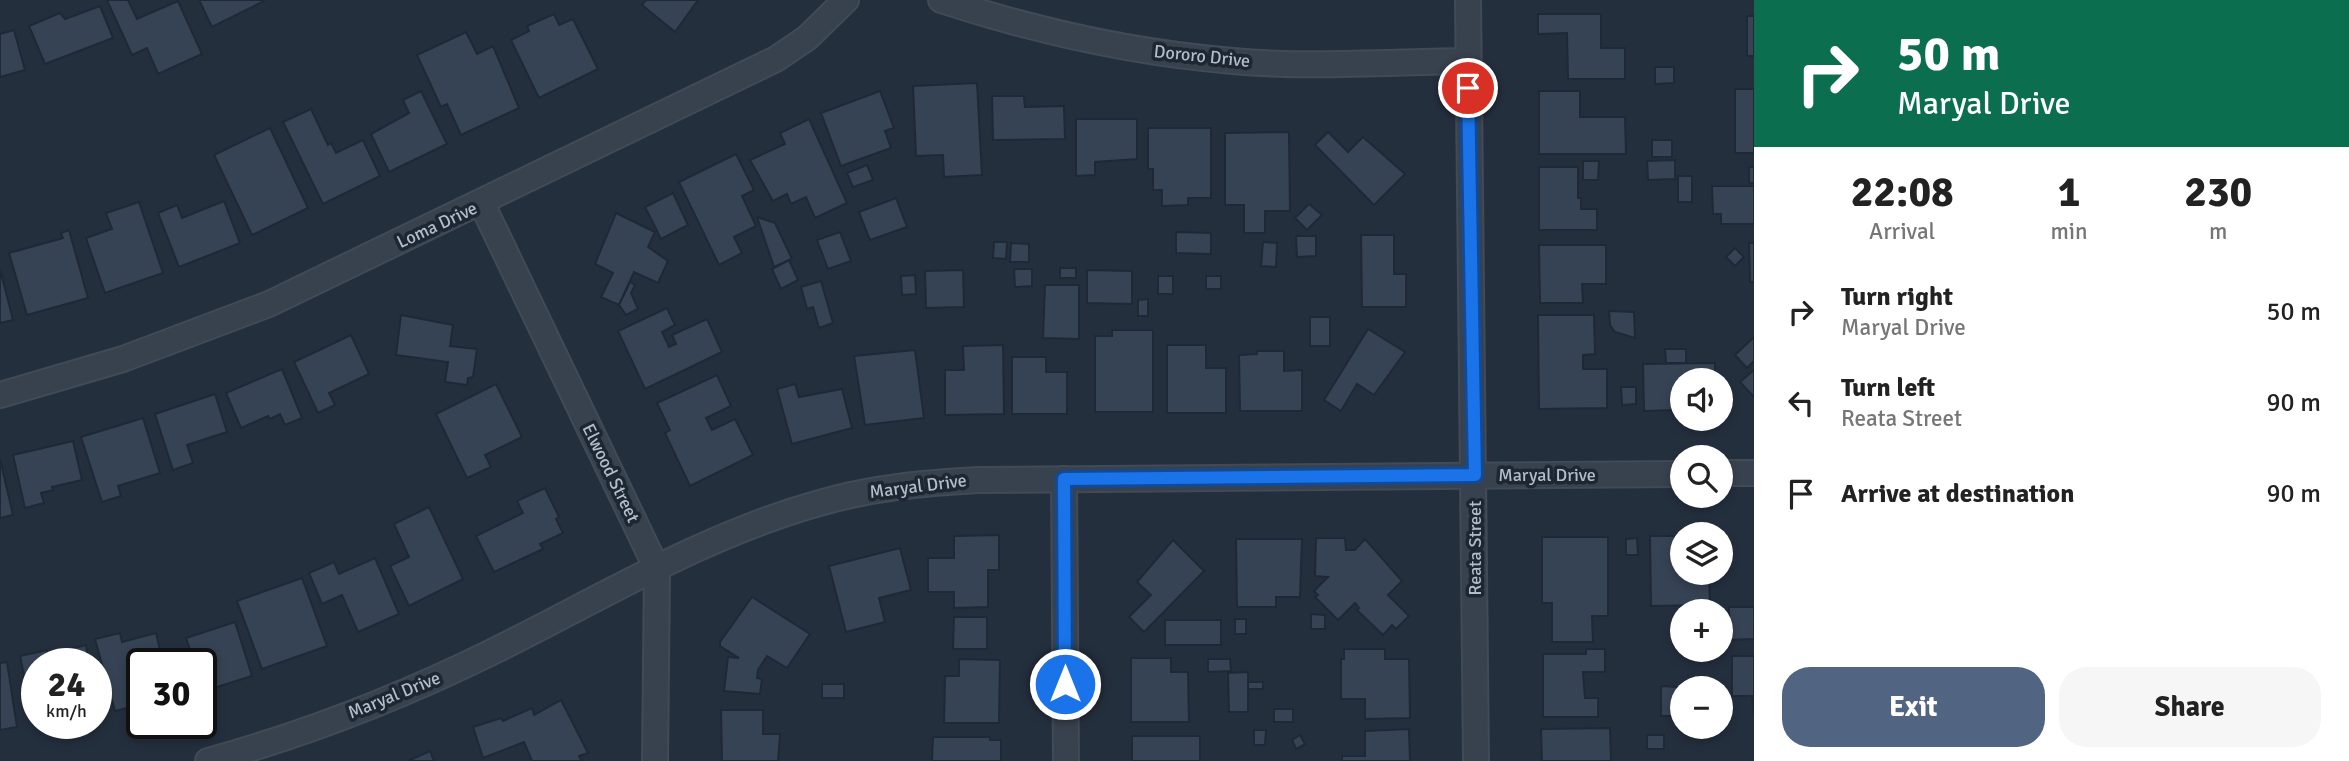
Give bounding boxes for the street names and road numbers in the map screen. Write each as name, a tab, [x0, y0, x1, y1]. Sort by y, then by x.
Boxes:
street label: Dororo Drive	[1153, 40, 1251, 72]
street label: Loma Drive	[393, 197, 481, 253]
street label: Elwood Street	[578, 420, 644, 526]
street label: Maryal Drive	[1498, 464, 1596, 486]
street label: Maryal Drive	[868, 469, 968, 503]
street label: Reata Street	[1464, 501, 1486, 595]
street label: Maryal Drive	[345, 667, 443, 723]

